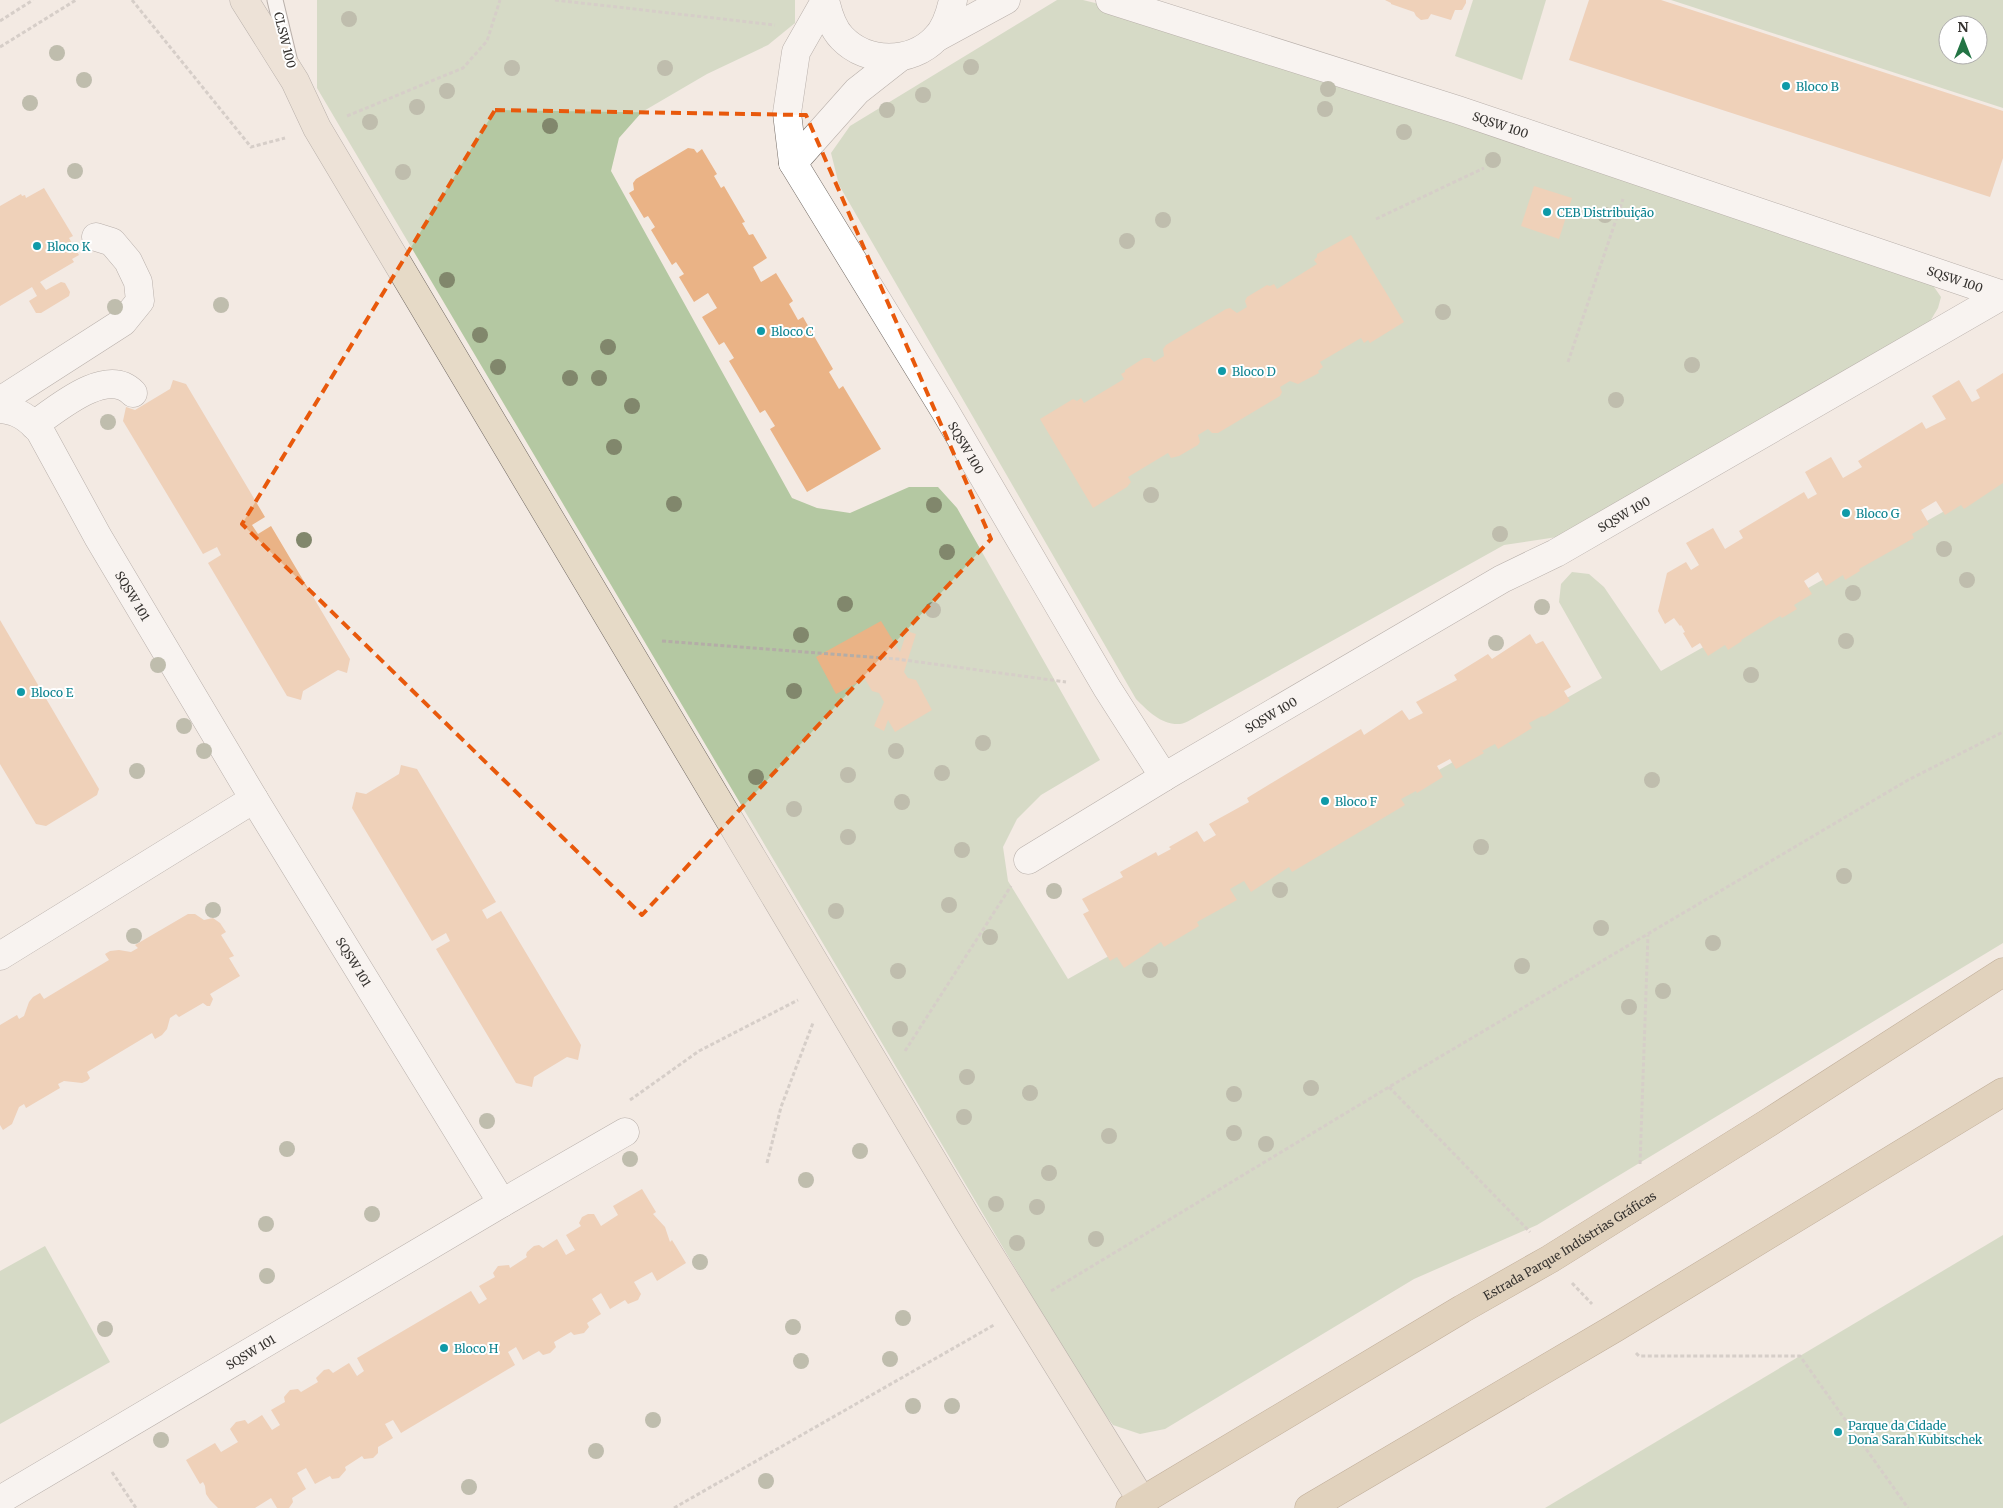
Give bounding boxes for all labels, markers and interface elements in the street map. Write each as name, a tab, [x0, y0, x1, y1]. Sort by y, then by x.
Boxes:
street label: CLSW 100	[271, 10, 299, 70]
north arrow	[1938, 15, 1988, 65]
text: N	[1957, 18, 1969, 36]
place label: Bloco B	[1796, 79, 1839, 94]
marker: Bloco B	[1780, 80, 1792, 92]
street label: SQSW 100	[1471, 108, 1531, 141]
place label: CEB Distribuição	[1557, 205, 1654, 220]
marker: CEB Distribuição	[1541, 206, 1553, 218]
place label: Bloco K	[47, 239, 91, 254]
marker: Bloco K	[31, 240, 43, 252]
street label: SQSW 100	[1925, 262, 1985, 295]
place label: Bloco C	[771, 324, 814, 339]
marker: Bloco C	[755, 325, 767, 337]
place label: Bloco D	[1232, 364, 1276, 379]
marker: Bloco D	[1216, 365, 1228, 377]
street label: SQSW 100	[945, 419, 988, 477]
street label: SQSW 100	[1595, 493, 1653, 535]
place label: Bloco G	[1856, 506, 1900, 521]
marker: Bloco G	[1840, 507, 1852, 519]
street label: SQSW 101	[112, 568, 154, 624]
place label: Bloco E	[31, 685, 74, 700]
marker: Bloco E	[15, 686, 27, 698]
street label: SQSW 100	[1242, 693, 1300, 736]
place label: Bloco F	[1335, 794, 1378, 809]
marker: Bloco F	[1319, 795, 1331, 807]
street label: SQSW 101	[333, 934, 375, 990]
street label: Estrada Parque Indústrias Gráficas	[1480, 1187, 1659, 1303]
street label: SQSW 101	[223, 1331, 279, 1372]
place label: Bloco H	[454, 1341, 499, 1356]
marker: Bloco H	[438, 1342, 450, 1354]
place label: Parque da Cidade Dona Sarah Kubitschek	[1848, 1418, 1983, 1447]
marker: Parque da Cidade Dona Sarah Kubitschek	[1832, 1426, 1844, 1438]

